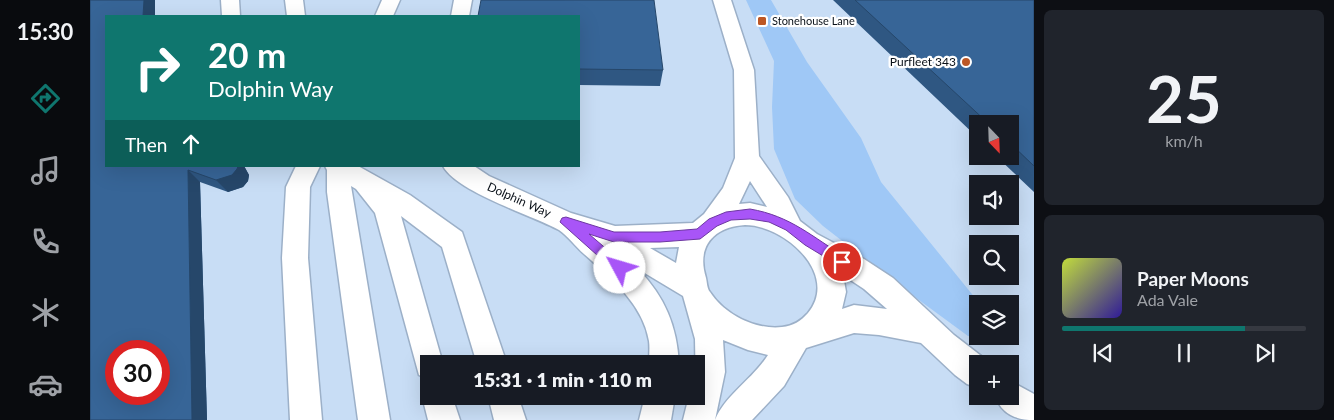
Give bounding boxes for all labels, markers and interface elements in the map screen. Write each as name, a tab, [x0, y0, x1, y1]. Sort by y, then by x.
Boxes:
place label: Stonehouse Lane	[772, 14, 855, 27]
marker: Stonehouse Lane	[756, 15, 768, 27]
text: 15:30	[17, 18, 73, 45]
text: 20 m	[208, 33, 286, 75]
icon: right	[125, 35, 190, 100]
place label: Purfleet 343	[890, 54, 956, 69]
marker: Purfleet 343	[960, 56, 972, 68]
text: 25	[1146, 59, 1222, 137]
text: Dolphin Way	[208, 75, 333, 102]
icon: directions	[28, 81, 63, 116]
north arrow	[969, 115, 1019, 165]
map controls	[969, 115, 1019, 405]
icon: ahead	[177, 130, 205, 158]
text: km/h	[1165, 131, 1203, 150]
text: Then	[125, 133, 167, 156]
icon: music	[28, 153, 63, 188]
button: sound	[969, 175, 1019, 225]
street label: Dolphin Way	[485, 179, 554, 221]
icon: phone	[28, 224, 63, 259]
button: search	[969, 235, 1019, 285]
position arrow	[593, 241, 645, 293]
pin	[821, 241, 863, 283]
icon: arrive	[828, 248, 856, 276]
text: Paper Moons	[1137, 267, 1249, 290]
text: Ada Vale	[1137, 290, 1198, 309]
icon: climate	[28, 295, 63, 330]
button: layers	[969, 295, 1019, 345]
icon: previous	[1089, 339, 1117, 367]
icon: pause	[1170, 339, 1198, 367]
icon: next	[1251, 339, 1279, 367]
speed limit sign: 30	[105, 340, 170, 405]
button: +	[969, 355, 1019, 405]
icon: car	[28, 367, 63, 402]
text: 15:31 · 1 min · 110 m	[473, 368, 652, 391]

